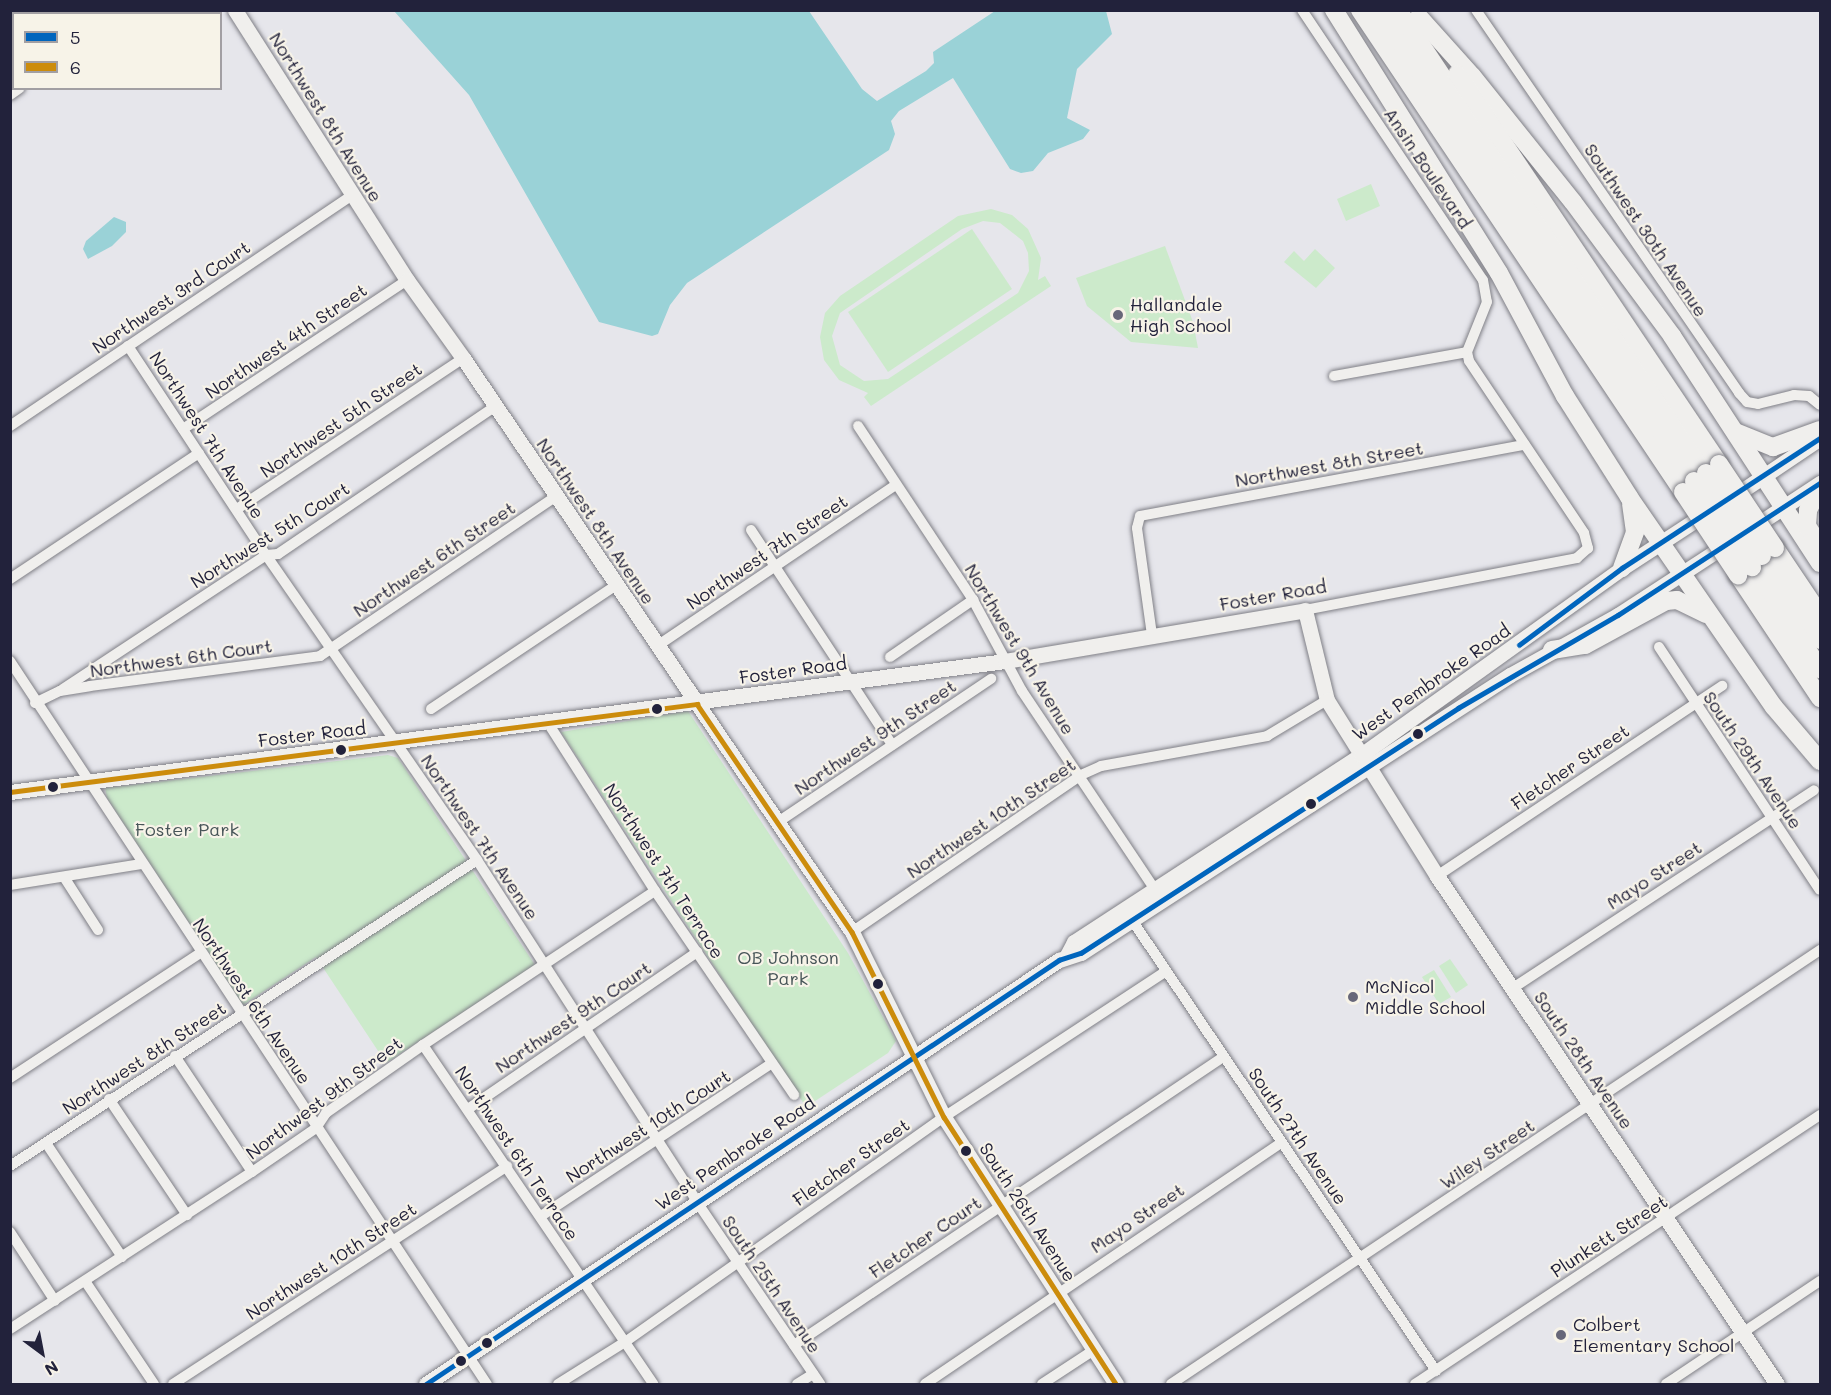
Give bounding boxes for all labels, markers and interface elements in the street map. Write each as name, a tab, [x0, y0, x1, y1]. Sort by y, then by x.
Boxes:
legend	[12, 12, 222, 90]
text: 5	[70, 25, 81, 49]
street label: Northwest 8th Avenue	[265, 28, 387, 206]
text: 6	[70, 55, 81, 79]
street label: Ansin Boulevard	[1380, 104, 1476, 232]
street label: Southwest 30th Avenue	[1580, 139, 1712, 321]
street label: Northwest 3rd Court	[88, 236, 254, 358]
street label: Northwest 4th Street	[201, 279, 371, 403]
place label: Hallandale High School	[1130, 294, 1231, 336]
marker: Hallandale High School	[1111, 308, 1125, 322]
street label: Northwest 7th Avenue	[145, 347, 269, 523]
street label: Northwest 5th Street	[256, 358, 426, 482]
street label: Northwest 8th Avenue	[532, 434, 660, 608]
street label: Northwest 8th Street	[1233, 437, 1425, 491]
street label: Northwest 5th Court	[187, 477, 353, 593]
street label: Northwest 7th Street	[682, 490, 852, 614]
street label: Northwest 6th Street	[349, 497, 519, 621]
street label: Northwest 9th Avenue	[960, 560, 1080, 738]
street label: Foster Road	[1218, 575, 1328, 615]
street label: West Pembroke Road	[1348, 619, 1514, 745]
street label: Northwest 6th Court	[89, 635, 273, 681]
street label: Foster Road	[738, 652, 848, 688]
street label: Northwest 9th Street	[790, 675, 960, 799]
street label: South 29th Avenue	[1699, 687, 1807, 833]
unlabelled marker	[651, 703, 663, 715]
street label: Foster Road	[257, 717, 367, 751]
street label: Fletcher Street	[1507, 720, 1633, 814]
unlabelled marker	[1412, 728, 1424, 740]
unlabelled marker	[335, 744, 347, 756]
street label: Northwest 7th Avenue	[417, 750, 543, 924]
street label: Northwest 10th Street	[903, 753, 1079, 883]
street label: Northwest 7th Terrace	[599, 779, 729, 963]
unlabelled marker	[47, 781, 59, 793]
unlabelled marker	[1305, 798, 1317, 810]
park label: Foster Park	[135, 818, 239, 840]
street label: Mayo Street	[1603, 836, 1705, 914]
street label: Northwest 6th Avenue	[188, 914, 316, 1088]
park label: OB Johnson Park	[737, 947, 839, 990]
street label: Northwest 9th Court	[491, 957, 655, 1077]
place label: McNicol Middle School	[1365, 976, 1486, 1018]
unlabelled marker	[872, 978, 884, 990]
street label: South 28th Avenue	[1530, 987, 1638, 1133]
marker: McNicol Middle School	[1346, 990, 1360, 1004]
street label: Northwest 8th Street	[58, 997, 230, 1119]
street label: Northwest 9th Street	[241, 1032, 407, 1164]
street label: Northwest 6th Terrace	[451, 1062, 583, 1244]
street label: South 27th Avenue	[1244, 1063, 1352, 1209]
street label: Northwest 10th Court	[562, 1065, 734, 1187]
street label: West Pembroke Road	[651, 1091, 819, 1215]
street label: Fletcher Street	[788, 1114, 914, 1210]
street label: Wiley Street	[1436, 1114, 1538, 1194]
street label: South 26th Avenue	[975, 1138, 1081, 1286]
unlabelled marker	[960, 1145, 972, 1157]
street label: Mayo Street	[1086, 1179, 1188, 1257]
street label: Plunkett Street	[1547, 1190, 1671, 1282]
street label: Fletcher Court	[865, 1192, 985, 1282]
street label: Northwest 10th Street	[242, 1198, 420, 1324]
street label: South 25th Avenue	[718, 1211, 826, 1357]
place label: Colbert Elementary School	[1573, 1314, 1734, 1356]
north arrow	[12, 1323, 72, 1383]
marker: Colbert Elementary School	[1554, 1328, 1568, 1342]
unlabelled marker	[481, 1337, 493, 1349]
unlabelled marker	[455, 1355, 467, 1367]
text: N	[41, 1357, 63, 1381]

